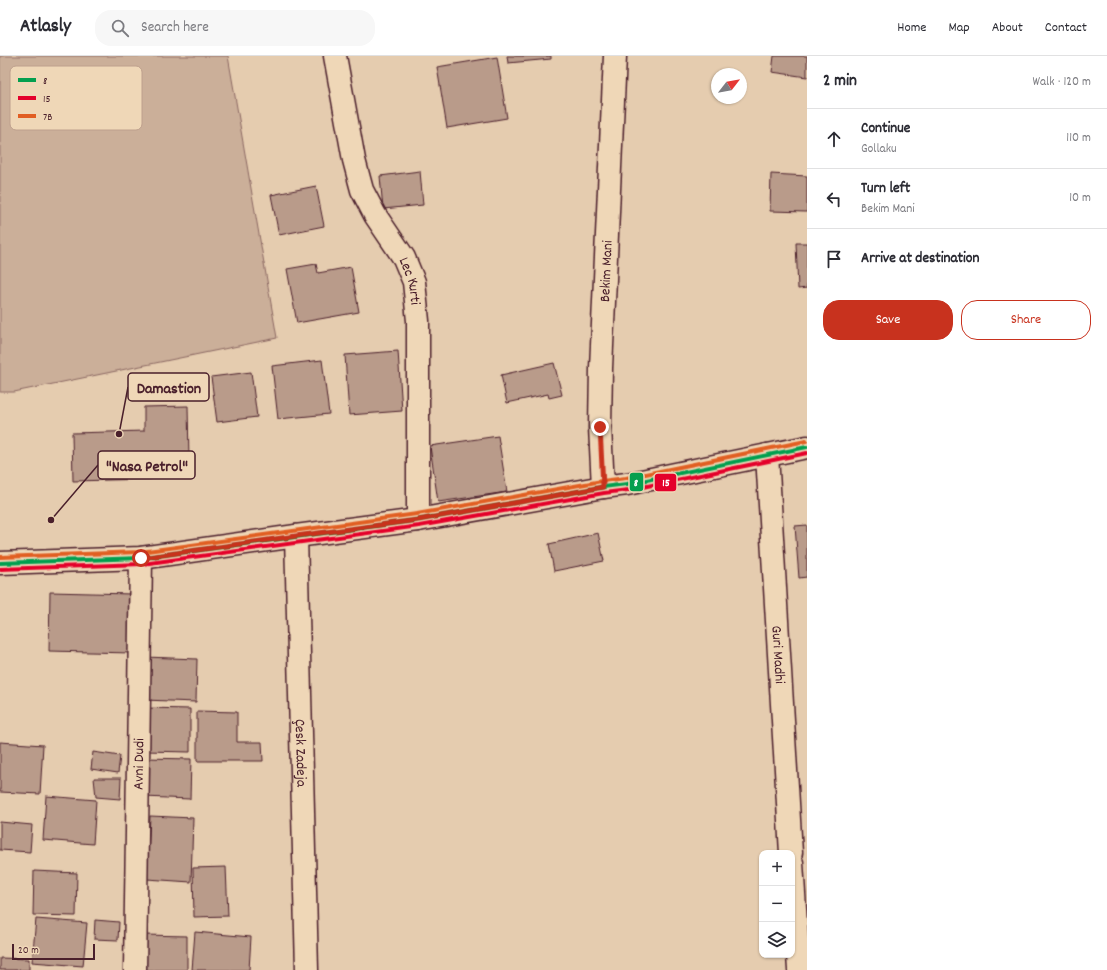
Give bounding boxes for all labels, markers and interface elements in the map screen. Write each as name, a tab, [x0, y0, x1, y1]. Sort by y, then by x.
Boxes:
search box	[95, 10, 375, 46]
text: Atlasly	[20, 14, 71, 41]
icon: search	[109, 17, 131, 39]
text: Search here	[141, 17, 209, 39]
text: Home	[897, 18, 926, 38]
text: Map	[948, 18, 970, 38]
text: About	[992, 18, 1023, 38]
text: Contact	[1045, 18, 1087, 38]
legend	[10, 66, 142, 130]
north arrow	[711, 68, 747, 104]
text: 2 min	[823, 70, 857, 94]
text: Walk · 120 m	[1033, 73, 1091, 92]
text: 8	[43, 74, 47, 90]
text: 15	[43, 92, 51, 108]
text: 7B	[43, 110, 52, 126]
text: Continue	[861, 118, 910, 140]
icon: ahead	[823, 128, 845, 150]
text: 110 m	[1066, 129, 1091, 148]
text: Gollaku	[861, 140, 897, 159]
text: Turn left	[861, 178, 910, 200]
icon: left	[823, 188, 845, 210]
text: 10 m	[1069, 189, 1091, 208]
text: Bekim Mani	[861, 200, 915, 219]
street label: Bekim Mani	[595, 240, 620, 303]
icon: arrive	[823, 248, 845, 270]
text: Arrive at destination	[861, 248, 979, 270]
street label: Lec Kurti	[392, 254, 425, 306]
button: Save	[823, 300, 953, 340]
button: Share	[961, 300, 1091, 340]
callout: Damastion	[128, 373, 209, 401]
text: Damastion	[137, 378, 201, 401]
route end	[591, 418, 609, 436]
callout: "Nasa Petrol"	[98, 451, 195, 479]
text: "Nasa Petrol"	[106, 456, 188, 479]
line badge: 8	[629, 472, 644, 492]
line badge: 15	[654, 473, 677, 492]
text: 8	[634, 476, 639, 492]
text: 15	[662, 476, 670, 492]
route start	[132, 549, 150, 567]
street label: Guri Madhi	[764, 625, 790, 685]
street label: Çesk Zadeja	[288, 719, 311, 788]
street label: Avni Dudi	[129, 738, 151, 790]
map controls	[759, 850, 795, 958]
button: +	[759, 850, 795, 886]
button: −	[759, 886, 795, 922]
button: layers	[759, 922, 795, 958]
scale bar	[12, 942, 95, 961]
text: 20 m	[18, 943, 39, 959]

